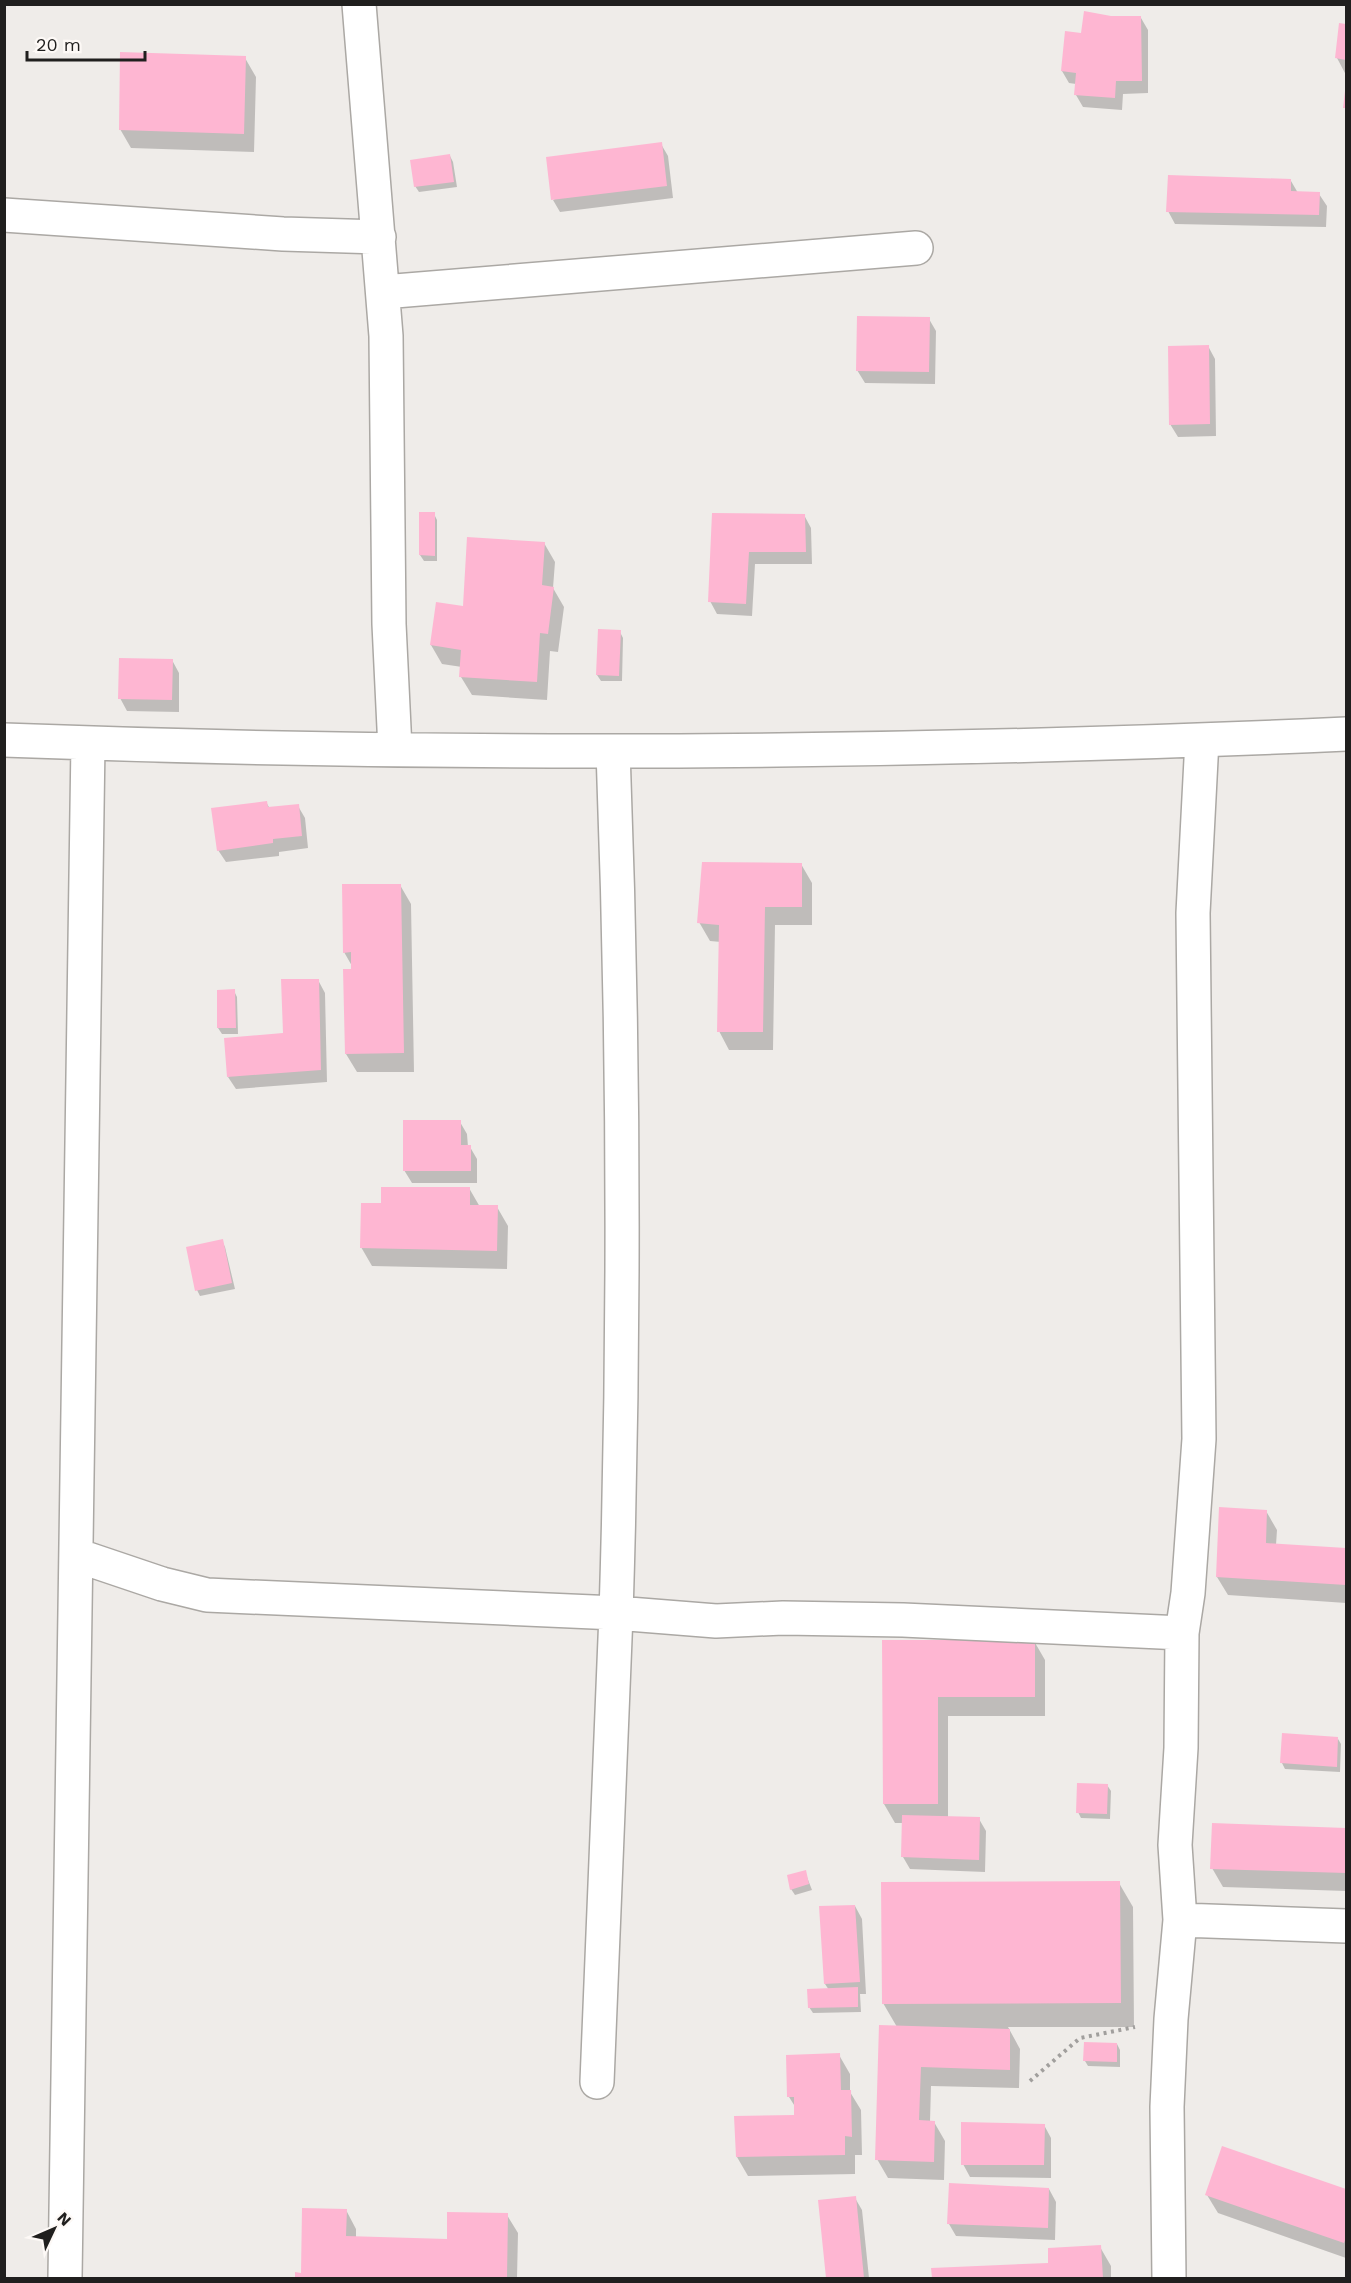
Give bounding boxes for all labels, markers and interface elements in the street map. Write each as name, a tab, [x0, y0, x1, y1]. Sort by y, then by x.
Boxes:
scale bar	[27, 24, 146, 62]
text: 20 m	[36, 34, 81, 55]
north arrow	[24, 2199, 84, 2259]
text: N	[53, 2208, 75, 2230]

